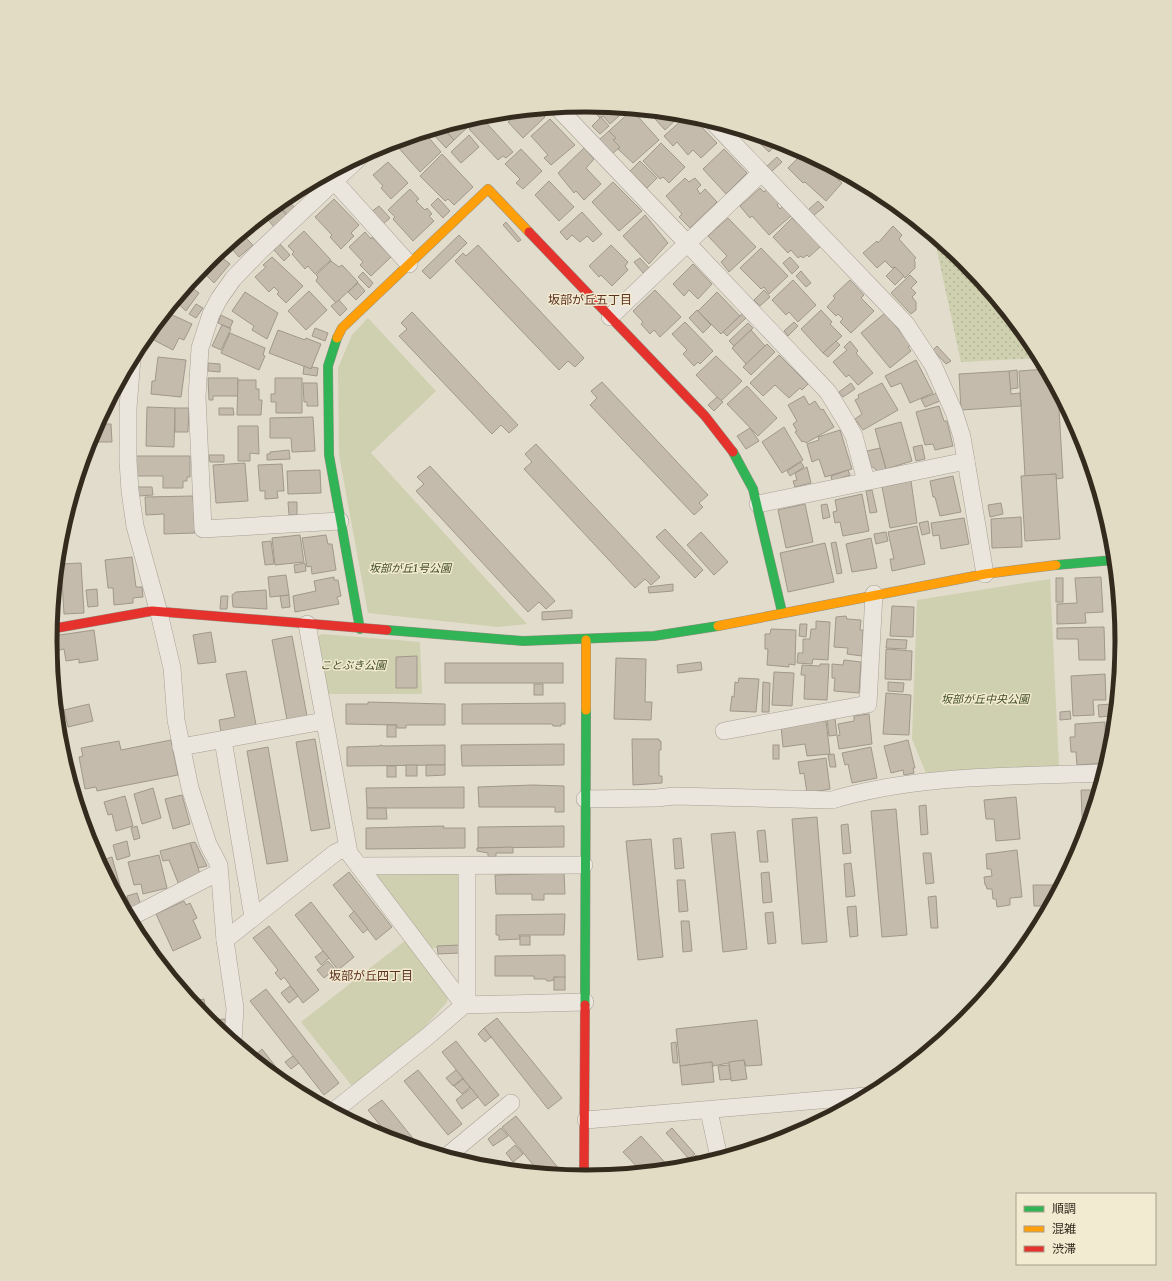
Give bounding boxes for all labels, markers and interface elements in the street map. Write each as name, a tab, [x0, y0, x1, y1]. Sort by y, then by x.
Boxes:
district label: 坂部が丘五丁目	[548, 292, 632, 307]
park label: 坂部が丘1号公園	[369, 561, 453, 575]
park label: ことぶき公園	[320, 658, 388, 672]
park label: 坂部が丘中央公園	[941, 692, 1031, 706]
district label: 坂部が丘四丁目	[329, 968, 413, 983]
legend	[1016, 1193, 1156, 1265]
text: 順調	[1052, 1201, 1076, 1216]
text: 混雑	[1052, 1221, 1076, 1236]
text: 渋滞	[1052, 1241, 1076, 1256]

